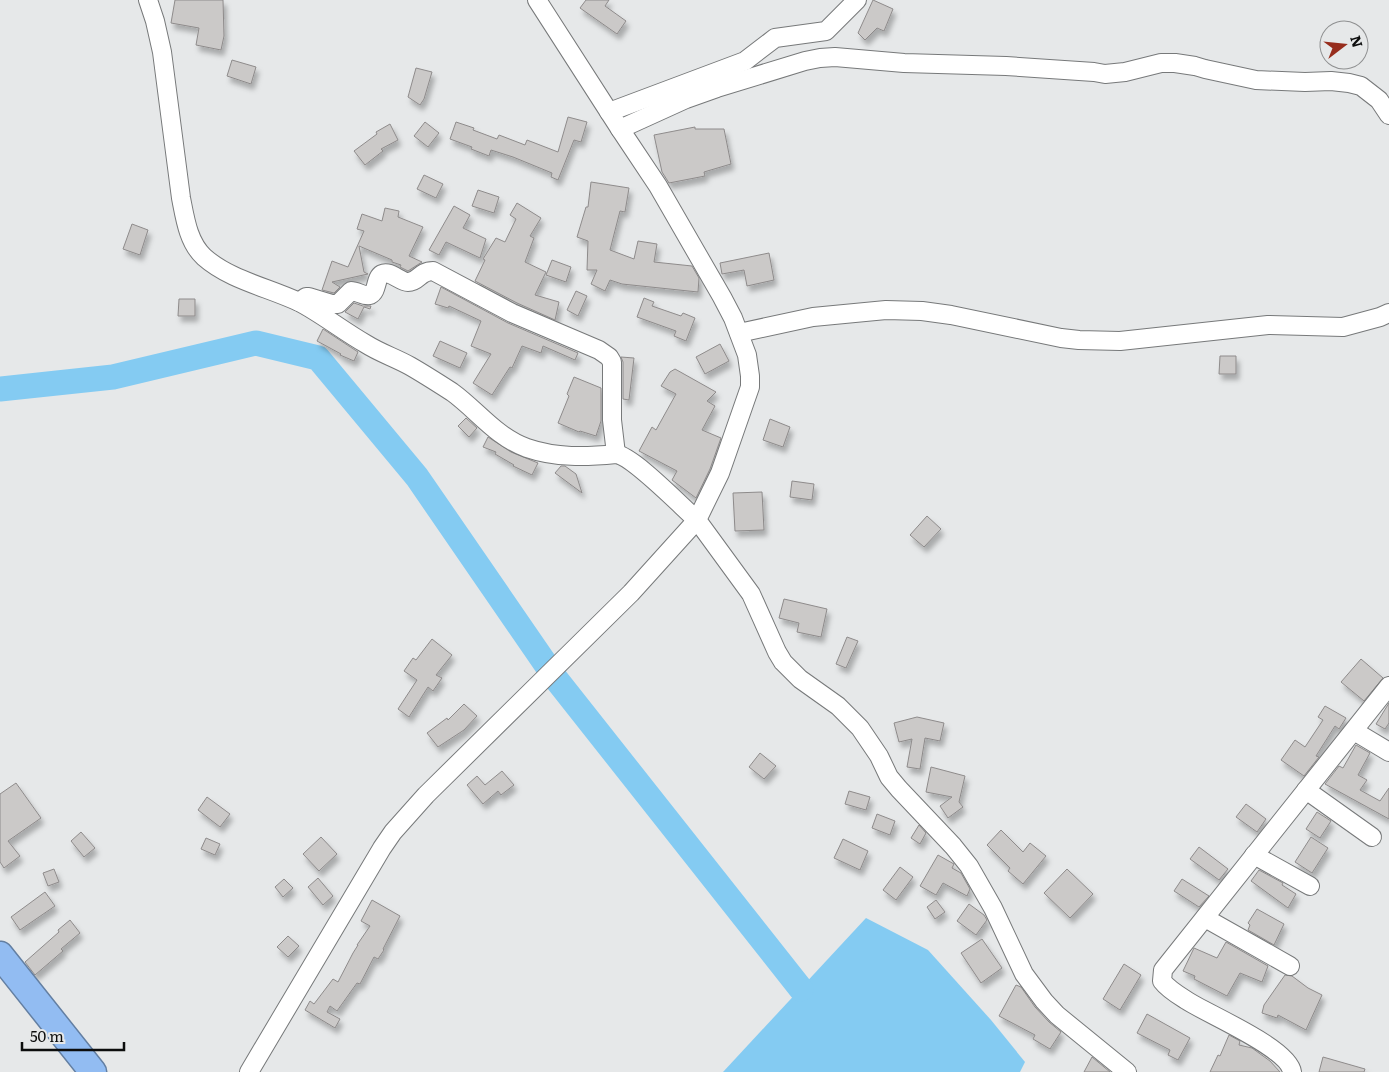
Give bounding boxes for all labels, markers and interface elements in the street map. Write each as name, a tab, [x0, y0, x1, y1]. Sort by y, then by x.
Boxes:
north arrow	[1319, 20, 1369, 70]
text: N	[1346, 33, 1369, 50]
scale bar	[22, 1020, 125, 1052]
text: 50 m	[30, 1024, 64, 1047]

